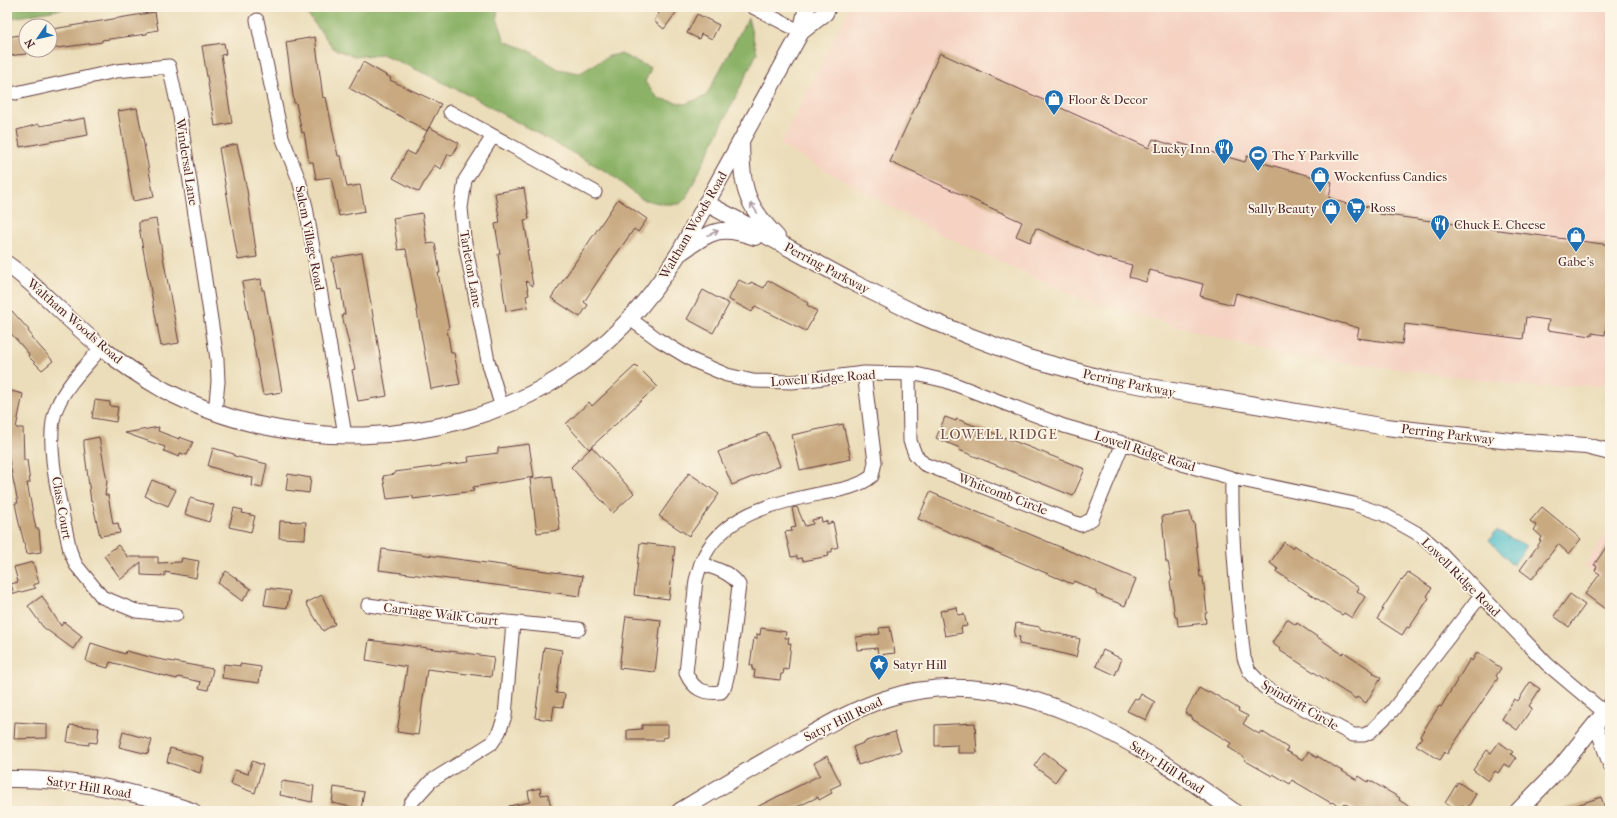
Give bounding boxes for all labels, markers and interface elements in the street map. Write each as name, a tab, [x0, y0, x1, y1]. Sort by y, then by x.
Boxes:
north arrow	[18, 18, 58, 58]
text: N	[22, 36, 38, 50]
shop icon: Floor & Decor	[1043, 88, 1065, 116]
place label: Floor & Decor	[1068, 92, 1148, 107]
street label: Windersal Lane	[173, 116, 201, 207]
restaurant icon: Lucky Inn	[1213, 137, 1235, 165]
place label: Lucky Inn	[1153, 141, 1210, 156]
sports icon: The Y Parkville	[1247, 144, 1269, 172]
place label: The Y Parkville	[1272, 148, 1359, 163]
shop icon: Wockenfuss Candies	[1309, 165, 1331, 193]
street label: Waltham Woods Road	[656, 168, 730, 282]
place label: Wockenfuss Candies	[1333, 169, 1447, 184]
street label: Salem Village Road	[292, 184, 328, 293]
supermarket icon: Ross	[1345, 196, 1367, 224]
shop icon: Sally Beauty	[1320, 197, 1342, 225]
place label: Ross	[1370, 200, 1396, 215]
place label: Sally Beauty	[1248, 201, 1318, 216]
one-way arrow	[749, 202, 757, 214]
restaurant icon: Chuck E. Cheese	[1429, 213, 1451, 241]
place label: Chuck E. Cheese	[1454, 217, 1546, 232]
shop icon: Gabe's	[1565, 225, 1587, 253]
street label: Tarleton Lane	[457, 229, 485, 309]
one-way arrow	[706, 229, 718, 237]
street label: Perring Parkway	[782, 239, 873, 297]
place label: Gabe's	[1558, 254, 1594, 269]
street label: Waltham Woods Road	[23, 275, 127, 367]
street label: Perring Parkway	[1081, 366, 1178, 400]
street label: Lowell Ridge Road	[770, 367, 877, 389]
street label: Perring Parkway	[1400, 421, 1497, 447]
district label: LOWELL RIDGE	[940, 426, 1058, 443]
street label: Lowell Ridge Road	[1093, 428, 1198, 475]
street label: Whitcomb Circle	[955, 470, 1050, 518]
street label: Class Court	[49, 475, 75, 541]
street label: Lowell Ridge Road	[1418, 534, 1504, 620]
street label: Carriage Walk Court	[383, 600, 500, 629]
place icon: Satyr Hill	[868, 653, 890, 681]
place label: Satyr Hill	[893, 657, 947, 672]
street label: Spindrift Circle	[1259, 677, 1342, 733]
street label: Satyr Hill Road	[801, 693, 886, 745]
street label: Satyr Hill Road	[1127, 737, 1208, 797]
street label: Satyr Hill Road	[46, 773, 133, 801]

